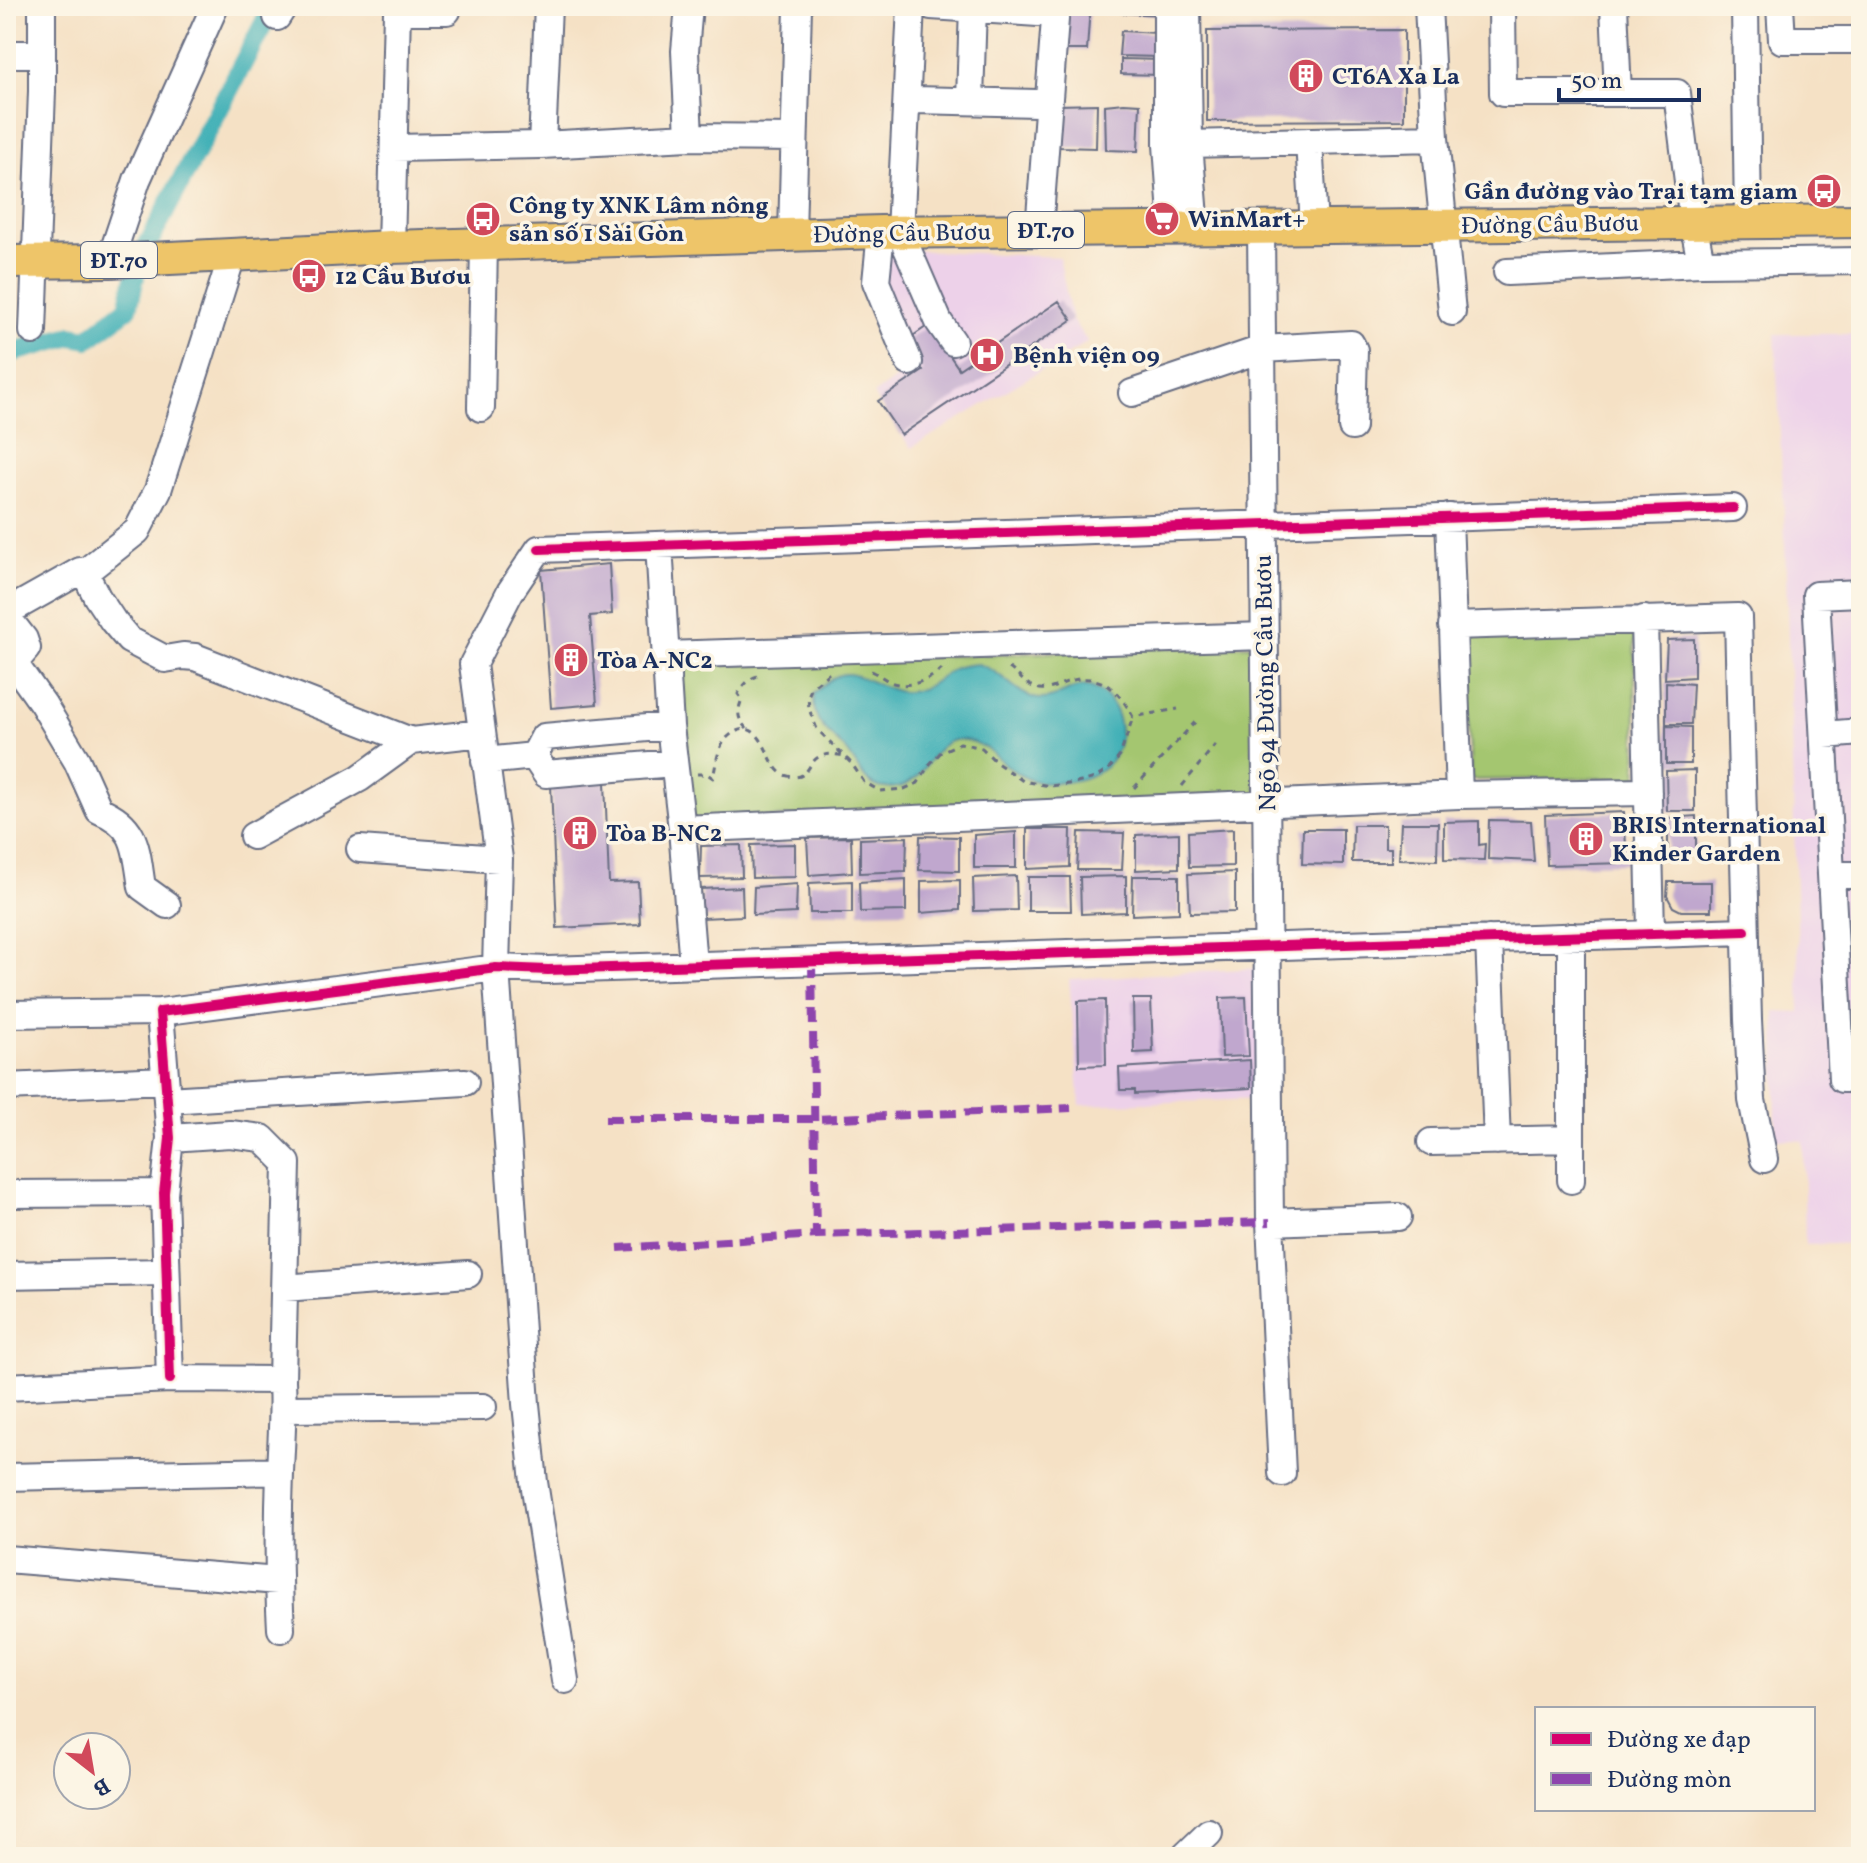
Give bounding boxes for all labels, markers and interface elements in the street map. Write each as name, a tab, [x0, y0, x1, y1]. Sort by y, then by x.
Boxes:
scale bar	[1559, 52, 1699, 102]
building icon: CT6A Xa La	[1287, 57, 1325, 95]
place label: CT6A Xa La	[1332, 61, 1460, 95]
text: 50 m	[1571, 65, 1623, 99]
bus stop icon: Gần đường vào Trại tạm giam	[1805, 172, 1843, 210]
place label: Gần đường vào Trại tạm giam	[1464, 176, 1798, 210]
place label: Công ty XNK Lâm nông sản số 1 Sài Gòn	[509, 190, 769, 252]
bus stop icon: Công ty XNK Lâm nông sản số 1 Sài Gòn	[464, 200, 502, 238]
supermarket icon: WinMart+	[1143, 200, 1181, 238]
place label: WinMart+	[1188, 204, 1305, 238]
street label: Đường Cầu Bươu	[1461, 207, 1640, 245]
road number: ĐT.70	[1008, 212, 1084, 248]
street label: Đường Cầu Bươu	[813, 216, 992, 254]
road number: ĐT.70	[81, 242, 157, 278]
bus stop icon: 12 Cầu Bươu	[290, 257, 328, 295]
place label: 12 Cầu Bươu	[335, 261, 471, 295]
hospital icon: Bệnh viện 09	[968, 336, 1006, 374]
place label: Bệnh viện 09	[1013, 340, 1160, 374]
street label: Ngõ 94 Đường Cầu Bươu	[1248, 554, 1286, 812]
building icon: Tòa A-NC2	[552, 641, 590, 679]
place label: Tòa A-NC2	[597, 645, 713, 679]
place label: BRIS International Kinder Garden	[1612, 810, 1826, 872]
building icon: Tòa B-NC2	[561, 814, 599, 852]
place label: Tòa B-NC2	[606, 818, 722, 852]
building icon: BRIS International Kinder Garden	[1567, 820, 1605, 858]
legend	[1535, 1707, 1815, 1811]
text: Đường xe đạp	[1607, 1724, 1751, 1758]
north arrow	[52, 1731, 132, 1811]
text: Đường mòn	[1607, 1764, 1732, 1798]
text: B	[87, 1769, 115, 1803]

